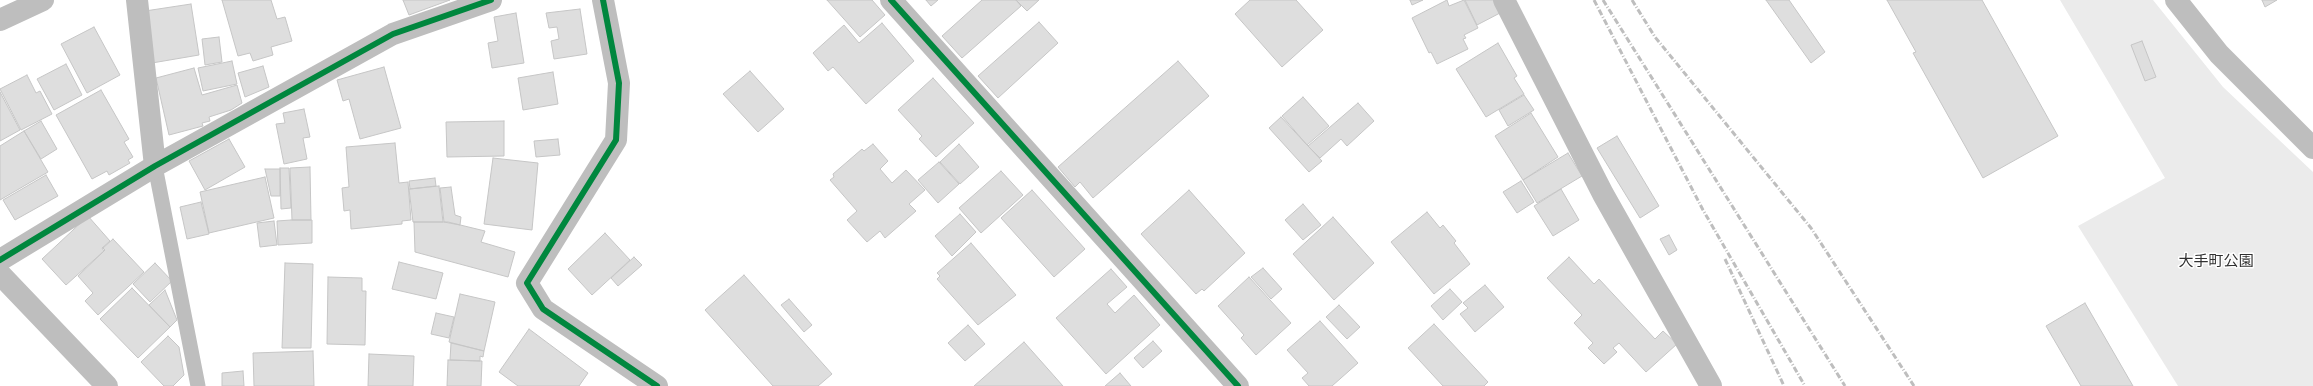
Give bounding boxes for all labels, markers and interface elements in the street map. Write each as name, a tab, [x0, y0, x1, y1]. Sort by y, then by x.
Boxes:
park label: 大手町公園	[2179, 253, 2253, 271]

